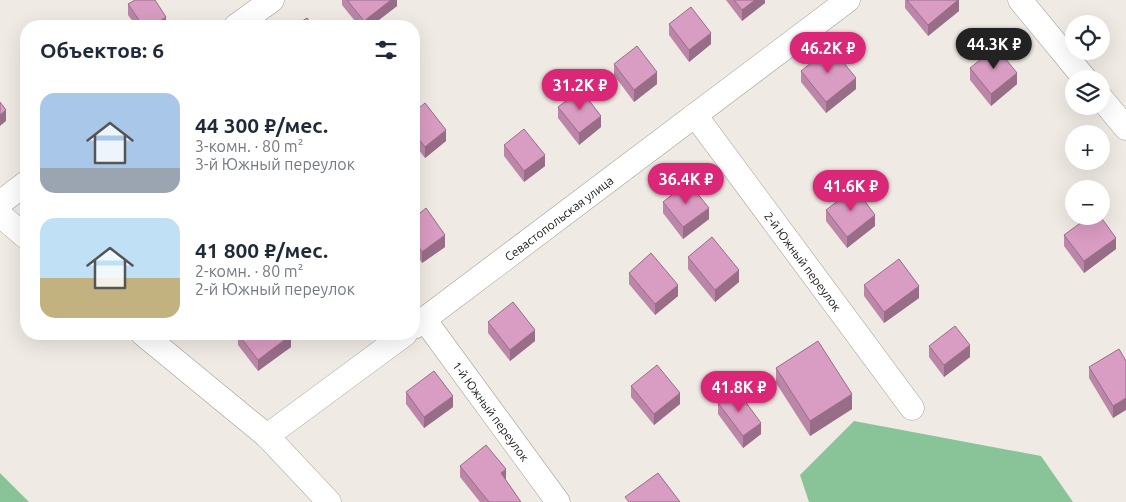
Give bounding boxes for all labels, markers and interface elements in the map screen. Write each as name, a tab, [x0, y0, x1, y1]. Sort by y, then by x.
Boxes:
map controls	[1065, 15, 1110, 225]
button: locate	[1065, 15, 1110, 60]
pin: 44.3K ₽	[948, 28, 1040, 70]
pin: 46.2K ₽	[782, 32, 874, 74]
text: 44.3K ₽	[967, 35, 1021, 53]
icon: filters	[372, 36, 400, 64]
text: Объектов: 6	[40, 38, 164, 62]
text: 46.2K ₽	[801, 39, 855, 57]
pin: 31.2K ₽	[534, 68, 626, 111]
button: layers	[1065, 70, 1110, 115]
text: 31.2K ₽	[553, 76, 607, 94]
icon: home	[80, 113, 140, 173]
text: 44 300 ₽/мес.	[195, 113, 328, 137]
button: +	[1065, 125, 1110, 170]
text: 3-комн. · 80 m²	[195, 137, 303, 155]
text: 3-й Южный переулок	[195, 155, 355, 173]
pin: 36.4K ₽	[640, 162, 732, 205]
text: 36.4K ₽	[659, 170, 713, 188]
pin: 41.6K ₽	[805, 170, 897, 212]
street label: Севастопольская улица	[502, 173, 615, 263]
text: 41.6K ₽	[824, 177, 878, 195]
button: −	[1065, 180, 1110, 225]
street label: 2-й Южный переулок	[762, 209, 844, 313]
icon: home	[80, 238, 140, 298]
text: 41 800 ₽/мес.	[195, 238, 328, 262]
text: 2-комн. · 80 m²	[195, 262, 303, 280]
text: 2-й Южный переулок	[195, 280, 355, 298]
street label: 1-й Южный переулок	[451, 359, 532, 463]
pin: 41.8K ₽	[693, 370, 785, 413]
text: 41.8K ₽	[712, 378, 766, 396]

